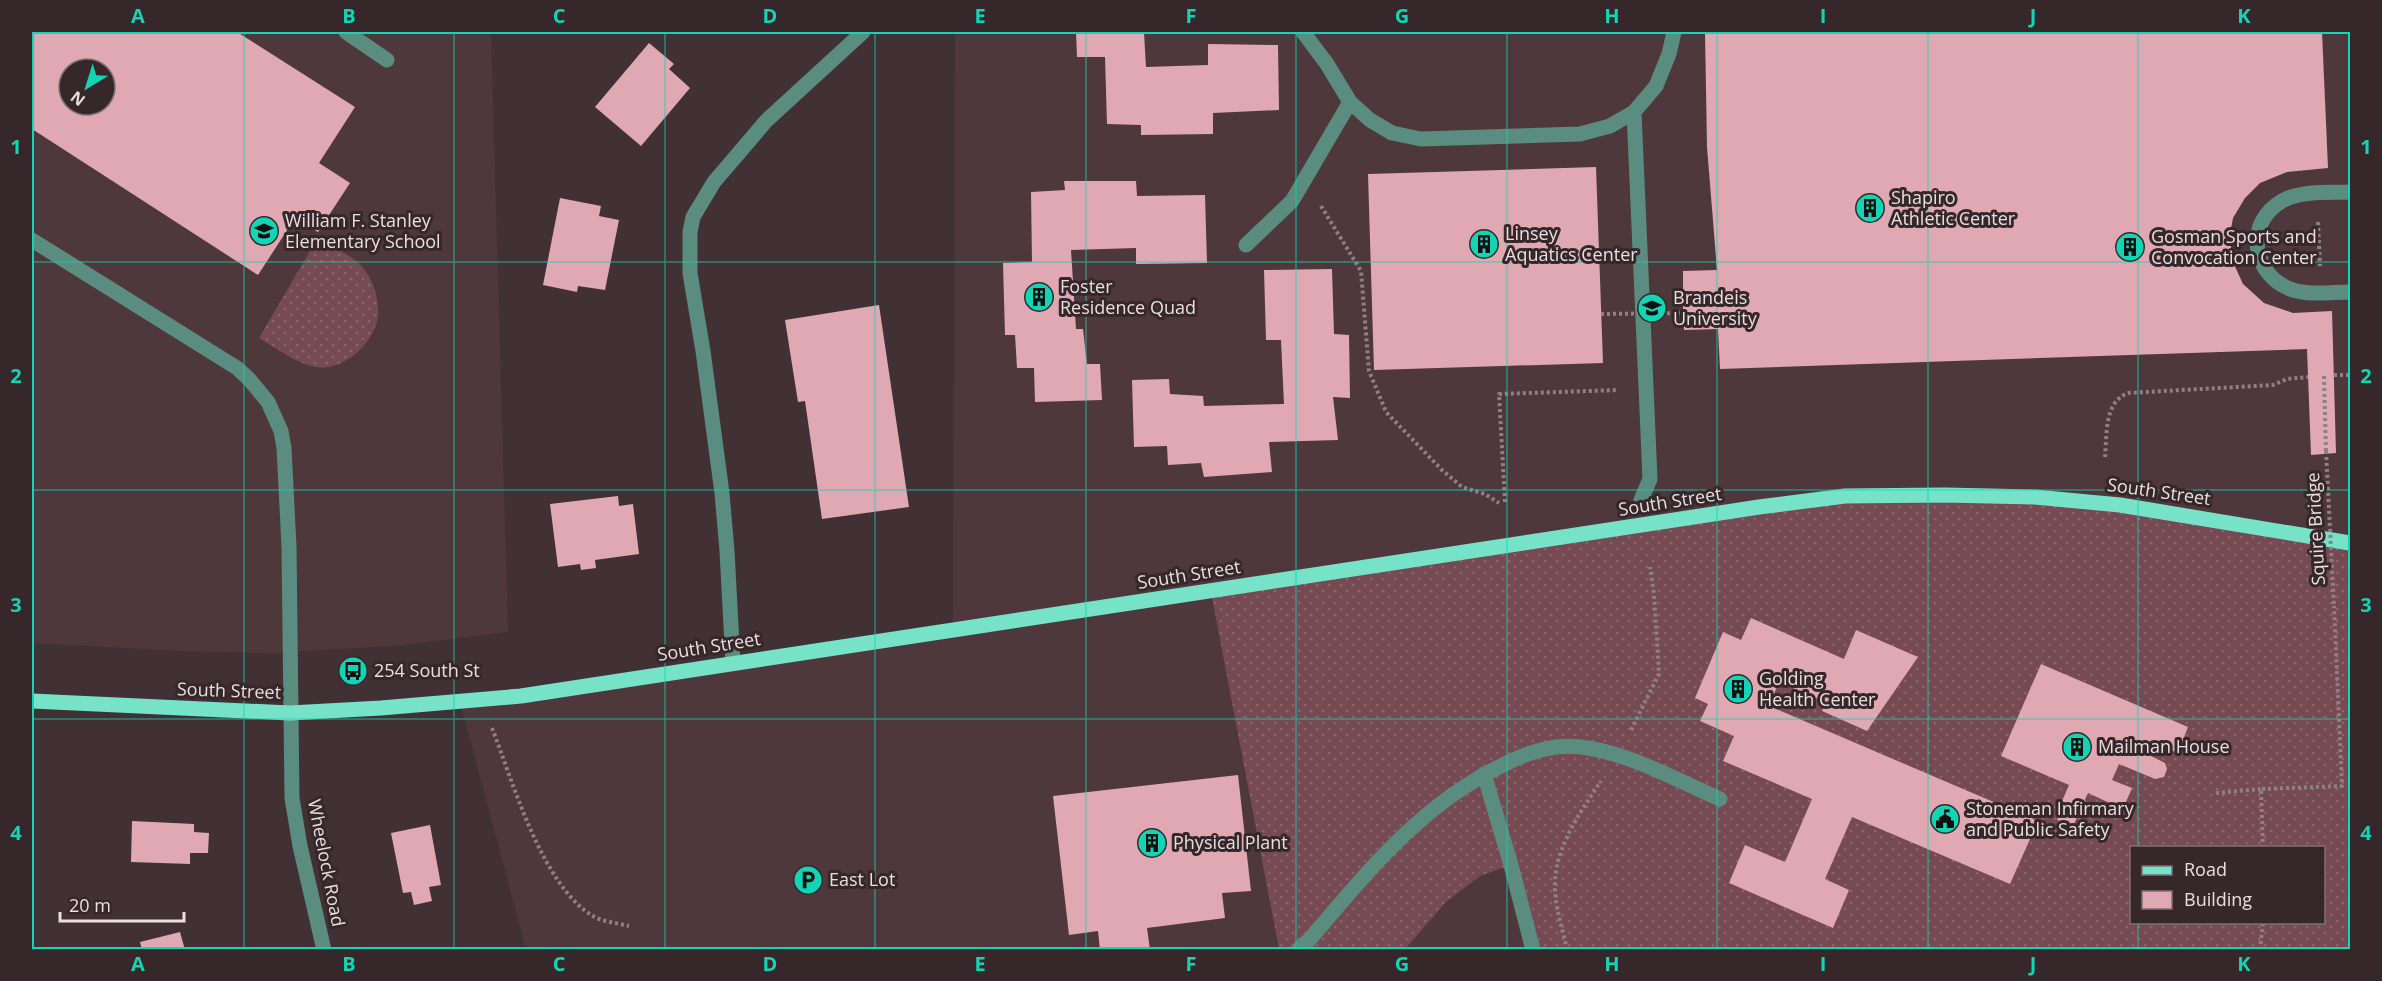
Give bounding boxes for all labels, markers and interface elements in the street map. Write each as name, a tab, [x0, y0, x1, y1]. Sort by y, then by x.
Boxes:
text: A	[131, 2, 145, 29]
text: B	[342, 2, 356, 29]
text: C	[553, 2, 566, 29]
text: D	[763, 2, 777, 29]
text: E	[974, 2, 986, 29]
text: F	[1186, 2, 1196, 29]
text: G	[1395, 2, 1409, 29]
text: H	[1604, 2, 1620, 29]
text: I	[1820, 2, 1826, 29]
text: J	[2028, 2, 2036, 29]
text: K	[2237, 2, 2251, 29]
north arrow	[57, 57, 117, 117]
text: N	[66, 86, 90, 111]
text: 1	[10, 133, 22, 160]
text: 1	[2360, 133, 2372, 160]
place label: Shapiro Athletic Center	[1891, 185, 2016, 230]
building icon: Shapiro Athletic Center	[1854, 192, 1886, 224]
place label: William F. Stanley Elementary School	[285, 208, 441, 253]
school or university icon: William F. Stanley Elementary School	[248, 215, 280, 247]
place label: Linsey Aquatics Center	[1505, 221, 1638, 266]
place label: Gosman Sports and Convocation Center	[2151, 224, 2317, 269]
building icon: Linsey Aquatics Center	[1468, 228, 1500, 260]
building icon: Gosman Sports and Convocation Center	[2114, 231, 2146, 263]
place label: Foster Residence Quad	[1060, 274, 1196, 319]
building icon: Foster Residence Quad	[1023, 281, 1055, 313]
place label: Brandeis University	[1673, 285, 1758, 330]
school or university icon: Brandeis University	[1636, 292, 1668, 324]
text: 2	[10, 362, 22, 389]
text: 2	[2360, 362, 2372, 389]
street label: South Street	[2106, 472, 2212, 510]
street label: Squire Bridge	[2300, 472, 2330, 586]
street label: South Street	[1617, 481, 1723, 521]
street label: South Street	[1136, 554, 1242, 594]
text: 3	[10, 591, 22, 618]
text: 3	[2360, 591, 2372, 618]
street label: South Street	[656, 626, 762, 666]
bus stop icon: 254 South St	[337, 655, 369, 687]
place label: 254 South St	[374, 658, 480, 682]
place label: Golding Health Center	[1759, 666, 1876, 711]
building icon: Golding Health Center	[1722, 673, 1754, 705]
street label: South Street	[177, 676, 282, 704]
building icon: Mailman House	[2061, 731, 2093, 763]
place label: Mailman House	[2098, 734, 2229, 758]
place label: Stoneman Infirmary and Public Safety	[1966, 796, 2135, 841]
street label: Wheelock Road	[303, 797, 351, 928]
public building icon: Stoneman Infirmary and Public Safety	[1929, 803, 1961, 835]
text: 4	[10, 819, 22, 846]
text: 4	[2360, 819, 2372, 846]
building icon: Physical Plant	[1136, 827, 1168, 859]
place label: Physical Plant	[1173, 830, 1288, 854]
legend	[2130, 846, 2325, 924]
text: Road	[2184, 857, 2227, 881]
parking icon: East Lot	[792, 864, 824, 896]
place label: East Lot	[829, 867, 895, 891]
scale bar	[60, 885, 184, 923]
text: Building	[2184, 887, 2252, 911]
text: 20 m	[69, 893, 111, 917]
text: A	[131, 950, 145, 977]
text: B	[342, 950, 356, 977]
text: C	[553, 950, 566, 977]
text: D	[763, 950, 777, 977]
text: E	[974, 950, 986, 977]
text: F	[1186, 950, 1196, 977]
text: G	[1395, 950, 1409, 977]
text: H	[1604, 950, 1620, 977]
text: I	[1820, 950, 1826, 977]
text: J	[2028, 950, 2036, 977]
text: K	[2237, 950, 2251, 977]

